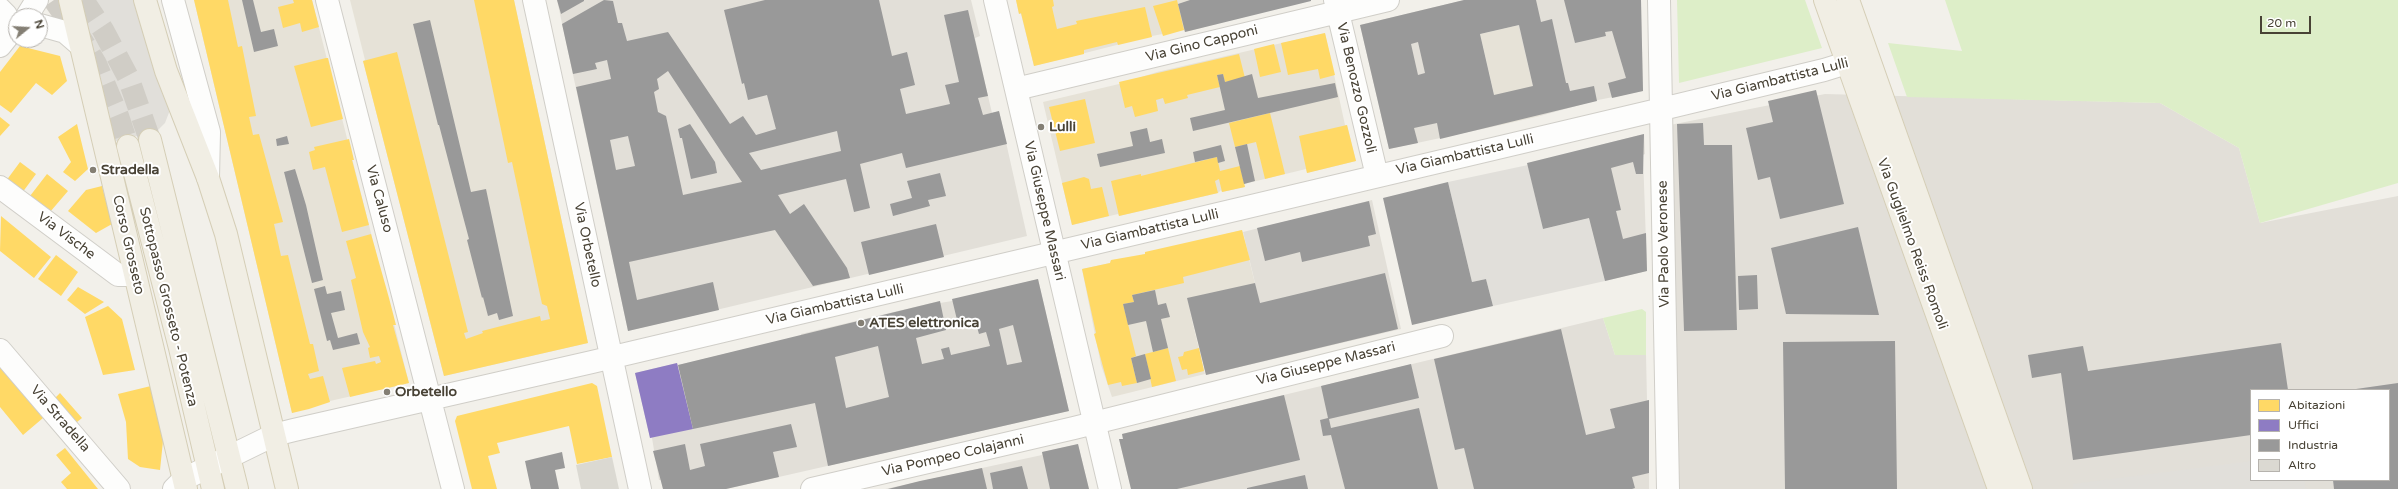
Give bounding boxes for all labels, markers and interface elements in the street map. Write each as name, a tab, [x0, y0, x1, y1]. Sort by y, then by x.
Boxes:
north arrow	[8, 8, 48, 48]
scale bar	[2262, 8, 2313, 34]
text: 20 m	[2267, 16, 2296, 30]
text: N	[31, 18, 46, 31]
street label: Via Benozzo Gozzoli	[1333, 21, 1379, 155]
street label: Via Gino Capponi	[1144, 22, 1260, 66]
street label: Via Giambattista Lulli	[1710, 55, 1850, 105]
place label: Lulli	[1049, 119, 1076, 135]
marker: Lulli	[1036, 122, 1046, 132]
street label: Via Giambattista Lulli	[1395, 131, 1535, 179]
street label: Via Giuseppe Massari	[1020, 140, 1068, 282]
street label: Via Guglielmo Reiss Romoli	[1873, 156, 1951, 332]
place label: Stradella	[101, 162, 159, 178]
street label: Via Caluso	[362, 163, 396, 235]
marker: Stradella	[88, 165, 98, 175]
street label: Via Paolo Veronese	[1654, 180, 1674, 308]
street label: Corso Grosseto	[108, 194, 148, 296]
street label: Via Orbetello	[570, 201, 604, 289]
street label: Sottopasso Grosseto - Potenza	[135, 205, 201, 409]
street label: Via Giambattista Lulli	[1080, 206, 1220, 254]
street label: Via Vische	[34, 209, 98, 263]
street label: Via Giambattista Lulli	[765, 281, 905, 329]
place label: ATES elettronica	[869, 315, 979, 331]
marker: ATES elettronica	[856, 318, 866, 328]
street label: Via Giuseppe Massari	[1255, 339, 1397, 389]
street label: Via Stradella	[26, 382, 94, 456]
place label: Orbetello	[395, 384, 457, 400]
marker: Orbetello	[382, 387, 392, 397]
legend	[2250, 389, 2390, 481]
text: Abitazioni	[2288, 398, 2345, 412]
text: Uffici	[2288, 418, 2319, 432]
street label: Via Pompeo Colajanni	[880, 431, 1026, 481]
text: Industria	[2288, 438, 2338, 452]
text: Altro	[2288, 458, 2316, 472]

